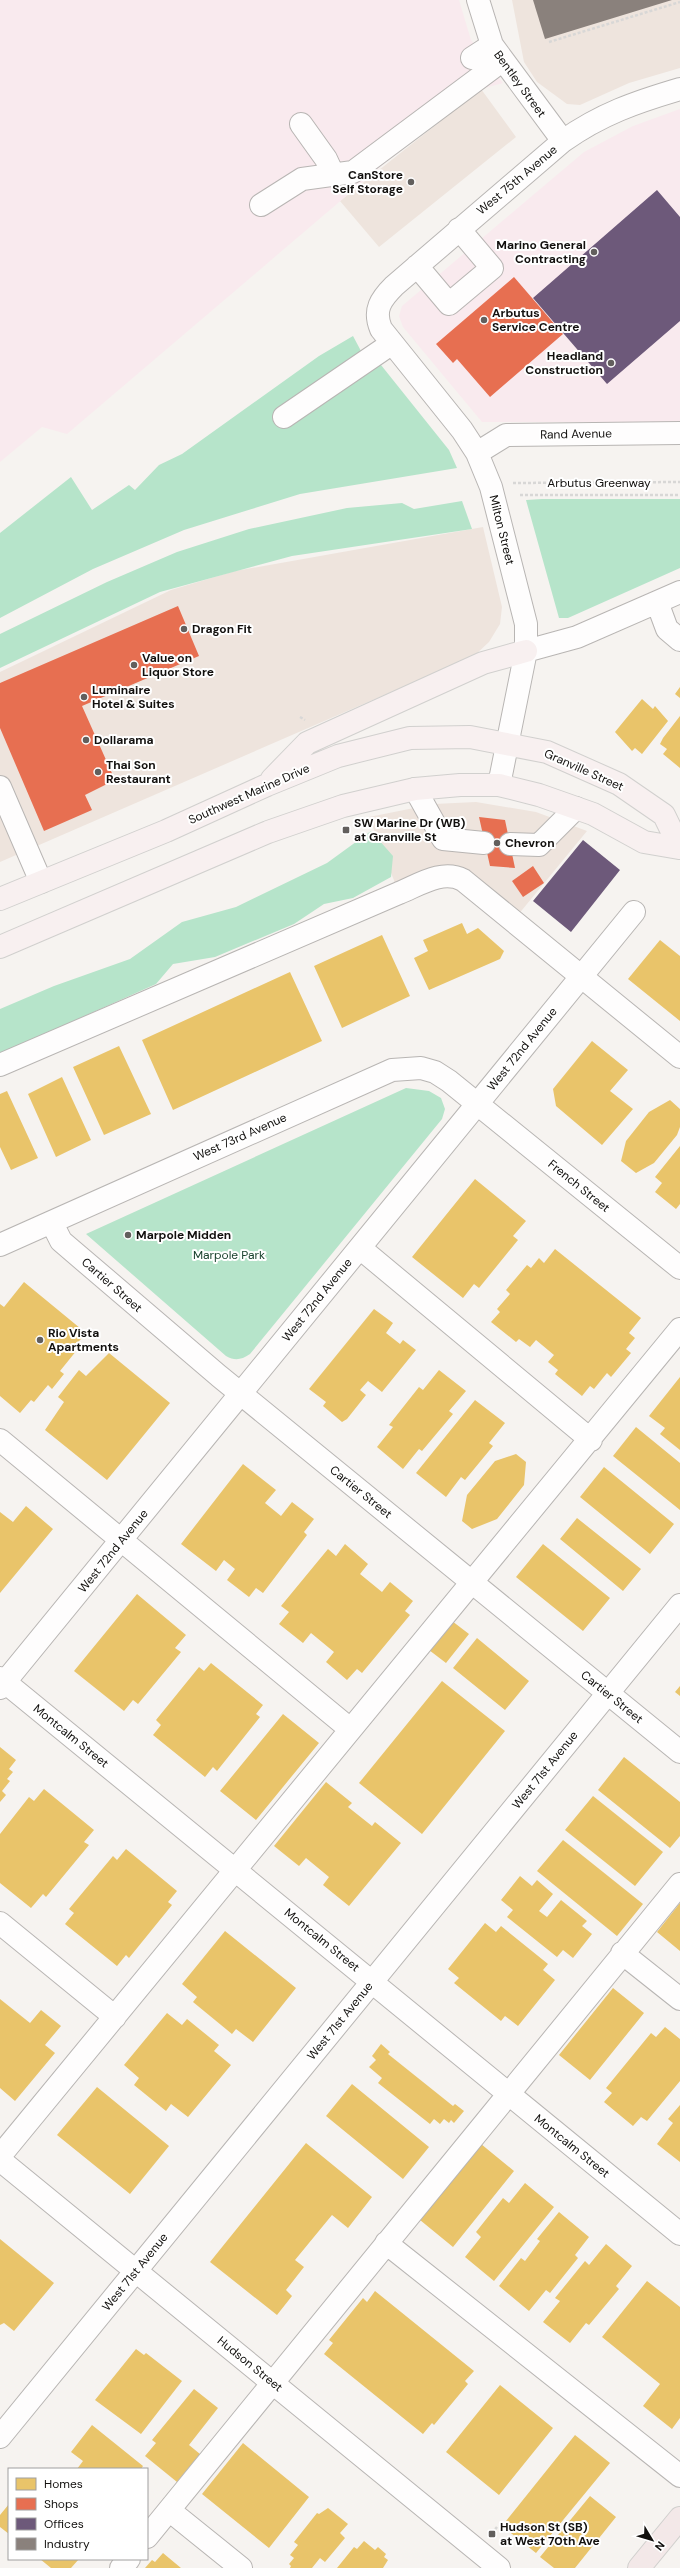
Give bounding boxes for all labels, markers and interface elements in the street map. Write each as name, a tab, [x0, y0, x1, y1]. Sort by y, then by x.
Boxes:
street label: Bentley Street	[490, 47, 550, 121]
street label: West 75th Avenue	[473, 141, 561, 218]
place label: CanStore Self Storage	[332, 167, 403, 197]
marker: CanStore Self Storage	[406, 177, 416, 187]
place label: Marino General Contracting	[496, 237, 586, 267]
marker: Marino General Contracting	[589, 247, 599, 257]
place label: Arbutus Service Centre	[492, 305, 580, 335]
marker: Arbutus Service Centre	[479, 315, 489, 325]
place label: Headland Construction	[525, 348, 603, 378]
marker: Headland Construction	[606, 358, 616, 368]
street label: Rand Avenue	[540, 425, 612, 443]
street label: Arbutus Greenway	[547, 475, 651, 491]
street label: Milton Street	[486, 493, 518, 567]
place label: Dragon Fit	[192, 621, 252, 637]
marker: Dragon Fit	[179, 624, 189, 634]
place label: Value on Liquor Store	[142, 650, 214, 680]
marker: Value on Liquor Store	[129, 660, 139, 670]
place label: Luminaire Hotel & Suites	[92, 682, 175, 712]
marker: Luminaire Hotel & Suites	[79, 692, 89, 702]
place label: Dollarama	[94, 732, 154, 748]
marker: Dollarama	[81, 735, 91, 745]
street label: Granville Street	[542, 745, 627, 795]
place label: Thai Son Restaurant	[106, 757, 171, 787]
street label: Southwest Marine Drive	[186, 760, 312, 828]
marker: Thai Son Restaurant	[93, 767, 103, 777]
place label: SW Marine Dr (WB) at Granville St	[354, 815, 465, 845]
marker: SW Marine Dr (WB) at Granville St	[341, 825, 351, 835]
place label: Chevron	[505, 835, 555, 851]
marker: Chevron	[492, 838, 502, 848]
street label: West 72nd Avenue	[483, 1004, 561, 1094]
street label: West 73rd Avenue	[191, 1109, 289, 1165]
street label: French Street	[545, 1156, 614, 1216]
place label: Marpole Midden	[136, 1227, 231, 1243]
marker: Marpole Midden	[123, 1230, 133, 1240]
park label: Marpole Park	[193, 1247, 265, 1263]
street label: Cartier Street	[78, 1254, 146, 1316]
street label: West 72nd Avenue	[278, 1255, 356, 1345]
place label: Rio Vista Apartments	[48, 1325, 119, 1355]
marker: Rio Vista Apartments	[35, 1335, 45, 1345]
street label: Cartier Street	[327, 1462, 396, 1522]
street label: West 72nd Avenue	[74, 1506, 152, 1596]
street label: Cartier Street	[578, 1667, 647, 1727]
street label: Montcalm Street	[30, 1701, 112, 1772]
street label: West 71st Avenue	[509, 1727, 582, 1812]
street label: Montcalm Street	[281, 1905, 363, 1976]
street label: West 71st Avenue	[304, 1978, 377, 2063]
street label: Montcalm Street	[531, 2111, 613, 2182]
street label: West 71st Avenue	[99, 2229, 172, 2314]
street label: Hudson Street	[214, 2333, 286, 2396]
legend	[8, 2468, 148, 2560]
text: Homes	[44, 2476, 83, 2492]
text: Shops	[44, 2496, 79, 2512]
text: Offices	[44, 2516, 84, 2532]
place label: Hudson St (SB) at West 70th Ave	[500, 2519, 600, 2549]
north arrow	[632, 2520, 672, 2560]
marker: Hudson St (SB) at West 70th Ave	[487, 2529, 497, 2539]
text: Industry	[44, 2536, 90, 2552]
text: N	[652, 2539, 668, 2554]

